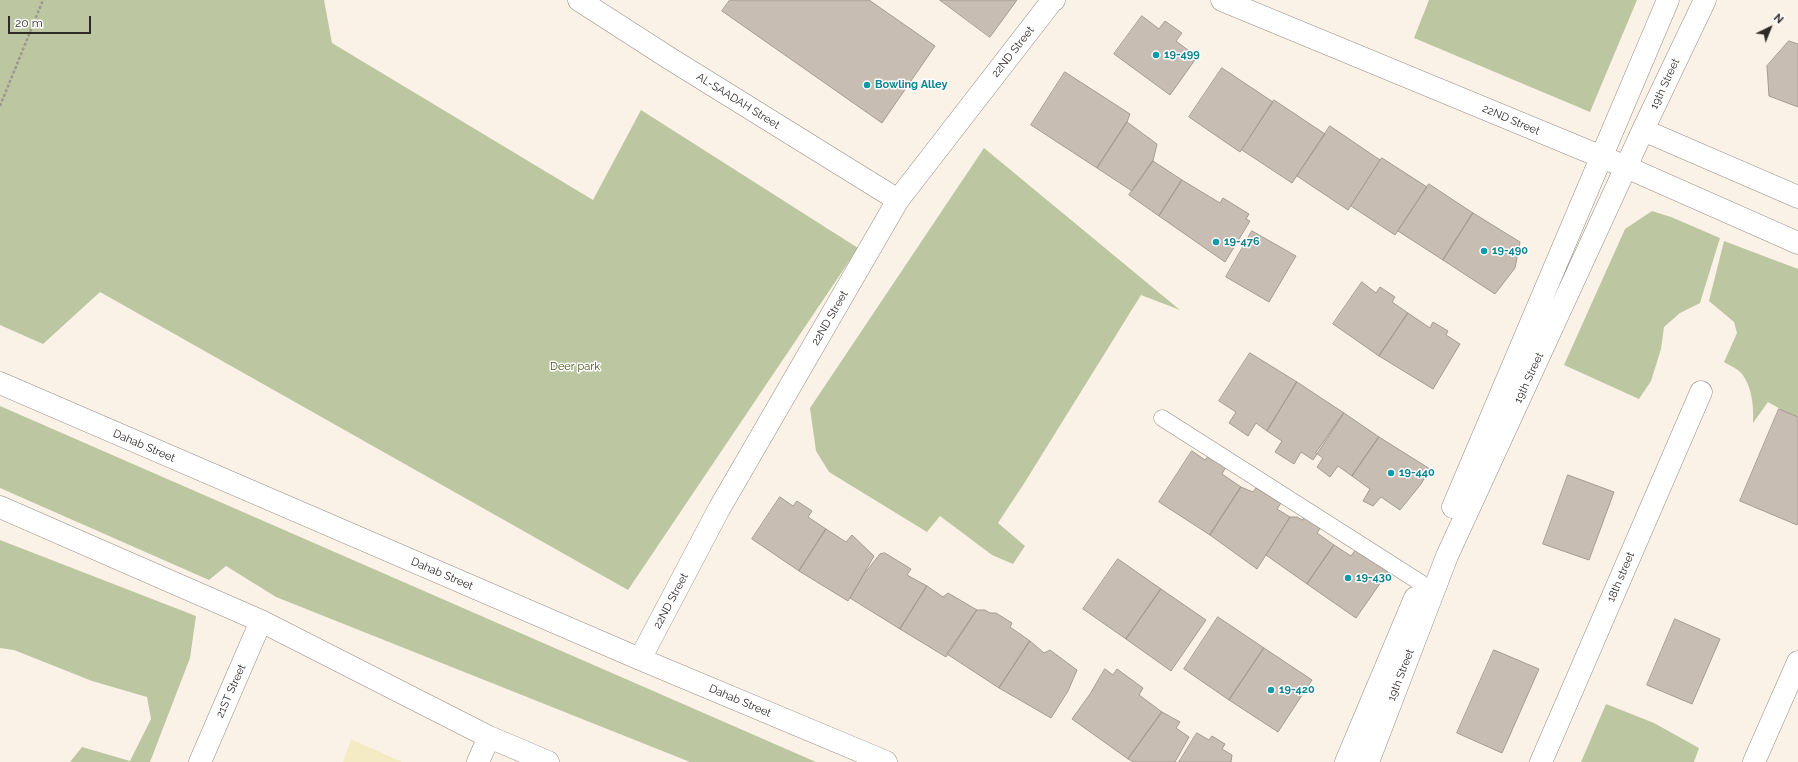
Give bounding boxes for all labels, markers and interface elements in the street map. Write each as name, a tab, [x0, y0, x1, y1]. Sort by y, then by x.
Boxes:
scale bar	[10, 8, 93, 34]
north arrow	[1750, 8, 1790, 48]
text: N	[1771, 11, 1786, 26]
text: 20 m	[15, 16, 43, 30]
street label: 22ND Street	[989, 24, 1037, 80]
place label: 19-499	[1164, 48, 1200, 62]
marker: 19-499	[1151, 50, 1161, 60]
street label: 19th Street	[1647, 56, 1683, 112]
street label: AL-SAADAH Street	[694, 70, 782, 132]
place label: Bowling Alley	[875, 78, 948, 92]
marker: Bowling Alley	[862, 80, 872, 90]
street label: 22ND Street	[1480, 102, 1542, 138]
place label: 19-476	[1224, 235, 1260, 249]
marker: 19-476	[1211, 237, 1221, 247]
place label: 19-490	[1492, 244, 1528, 258]
marker: 19-490	[1479, 246, 1489, 256]
street label: 22ND Street	[809, 288, 851, 348]
street label: 19th Street	[1511, 350, 1547, 406]
park label: Deer park	[550, 360, 600, 374]
street label: Dahab Street	[111, 427, 177, 465]
place label: 19-440	[1399, 466, 1435, 480]
marker: 19-440	[1386, 468, 1396, 478]
street label: 18th street	[1604, 550, 1638, 604]
street label: Dahab Street	[409, 555, 475, 593]
street label: 22ND Street	[651, 571, 691, 631]
place label: 19-430	[1356, 571, 1392, 585]
marker: 19-430	[1343, 573, 1353, 583]
street label: 19th Street	[1385, 647, 1417, 703]
street label: 21ST Street	[213, 662, 249, 720]
street label: Dahab Street	[707, 682, 773, 720]
place label: 19-420	[1279, 683, 1315, 697]
marker: 19-420	[1266, 685, 1276, 695]

